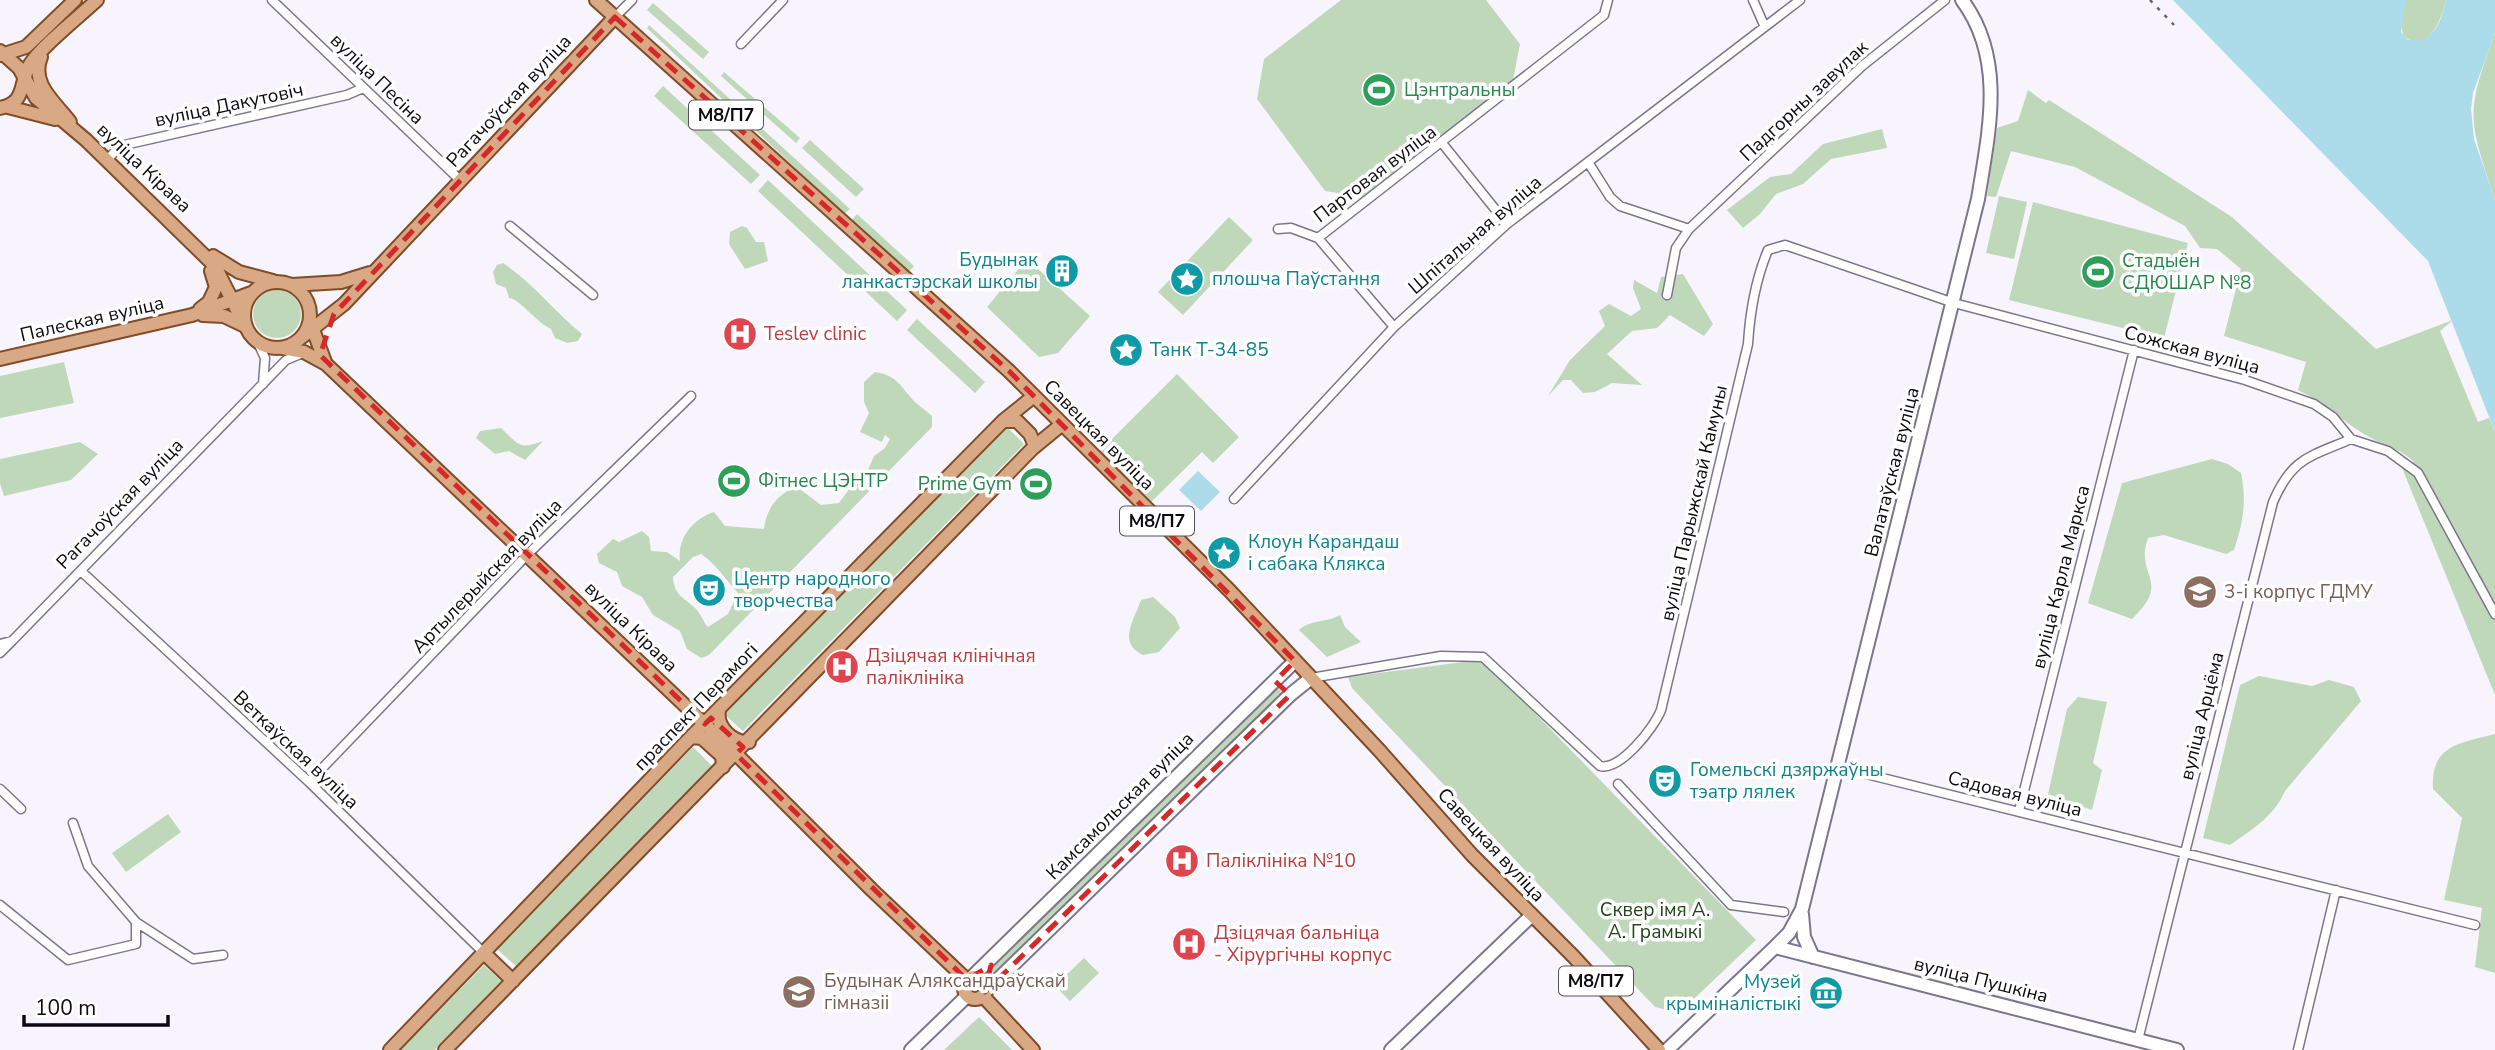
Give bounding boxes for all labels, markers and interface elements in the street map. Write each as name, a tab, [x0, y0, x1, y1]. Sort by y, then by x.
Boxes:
street label: вуліца Песіна	[324, 27, 430, 131]
street label: Рагачоўская вуліца	[441, 29, 577, 173]
street label: Падгорны завулак	[1734, 35, 1874, 167]
sports icon: Цэнтральны	[1360, 71, 1398, 109]
street label: вуліца Дакутовіч	[152, 77, 306, 133]
place label: Цэнтральны	[1404, 77, 1516, 103]
road number: М8/П7	[689, 100, 763, 130]
street label: вуліца Кірава	[91, 117, 197, 219]
street label: Партовая вуліца	[1308, 119, 1442, 229]
street label: Шпітальная вуліца	[1403, 170, 1547, 300]
place label: Будынак ланкастэрскай школы	[842, 247, 1038, 295]
place label: Стадыён СДЮШАР №8	[2122, 248, 2252, 296]
building icon: Будынак ланкастэрскай школы	[1043, 252, 1081, 290]
sports icon: Стадыён СДЮШАР №8	[2079, 253, 2117, 291]
place icon: плошча Паўстання	[1168, 260, 1206, 298]
place label: плошча Паўстання	[1212, 266, 1380, 292]
street label: Палеская вуліца	[17, 290, 167, 348]
hospital icon: Teslev clinic	[721, 315, 759, 353]
street label: Сожская вуліца	[2121, 319, 2263, 381]
place label: Teslev clinic	[764, 321, 866, 347]
place icon: Танк Т-34-85	[1107, 331, 1145, 369]
place label: Танк Т-34-85	[1150, 337, 1269, 363]
street label: Савецкая вуліца	[1038, 374, 1160, 496]
street label: вуліца Парыжскай Камуны	[1654, 382, 1734, 624]
street label: Валатаўская вуліца	[1858, 384, 1926, 560]
street label: Рагачоўская вуліца	[51, 433, 189, 575]
sports icon: Фітнес ЦЭНТР	[715, 462, 753, 500]
sports icon: Prime Gym	[1017, 465, 1055, 503]
place label: Фітнес ЦЭНТР	[758, 468, 888, 494]
place label: Prime Gym	[918, 471, 1012, 497]
street label: вуліца Карла Маркса	[2026, 483, 2096, 671]
street label: Артылерыйская вуліца	[406, 493, 568, 659]
road number: М8/П7	[1120, 506, 1194, 536]
place label: Клоун Карандаш і сабака Клякса	[1248, 529, 1399, 577]
place icon: Клоун Карандаш і сабака Клякса	[1205, 534, 1243, 572]
place label: Центр народного творчества	[734, 566, 891, 614]
theatre icon: Центр народного творчества	[690, 571, 728, 609]
school or university icon: 3-і корпус ГДМУ	[2181, 573, 2219, 611]
street label: вуліца Кірава	[579, 576, 683, 678]
place label: 3-і корпус ГДМУ	[2224, 579, 2374, 605]
street label: праспект Перамогі	[628, 637, 764, 777]
place label: Дзіцячая клінічная паліклініка	[866, 643, 1036, 691]
hospital icon: Дзіцячая клінічная паліклініка	[823, 648, 861, 686]
street label: вуліца Арцёма	[2174, 649, 2230, 783]
street label: Веткаўская вуліца	[228, 685, 364, 815]
street label: Камсамольская вуліца	[1040, 726, 1200, 886]
place label: Гомельскі дзяржаўны тэатр лялек	[1690, 757, 1884, 805]
theatre icon: Гомельскі дзяржаўны тэатр лялек	[1646, 762, 1684, 800]
street label: Садовая вуліца	[1945, 765, 2085, 823]
street label: Савецкая вуліца	[1431, 782, 1551, 908]
hospital icon: Паліклініка №10	[1163, 842, 1201, 880]
place label: Паліклініка №10	[1206, 848, 1356, 874]
park label: Сквер імя А. А. Грамыкі	[1600, 897, 1710, 945]
place label: Дзіцячая бальніца - Хірургічны корпус	[1214, 920, 1391, 968]
hospital icon: Дзіцячая бальніца - Хірургічны корпус	[1170, 925, 1208, 963]
street label: вуліца Пушкіна	[1911, 951, 2051, 1009]
road number: М8/П7	[1559, 966, 1633, 996]
place label: Будынак Аляксандраўскай гімназіі	[824, 968, 1066, 1016]
place label: Музей крыміналістыкі	[1666, 969, 1801, 1017]
school or university icon: Будынак Аляксандраўскай гімназіі	[780, 973, 818, 1011]
museum icon: Музей крыміналістыкі	[1807, 974, 1845, 1012]
scale bar	[24, 984, 168, 1028]
text: 100 m	[35, 994, 96, 1022]

